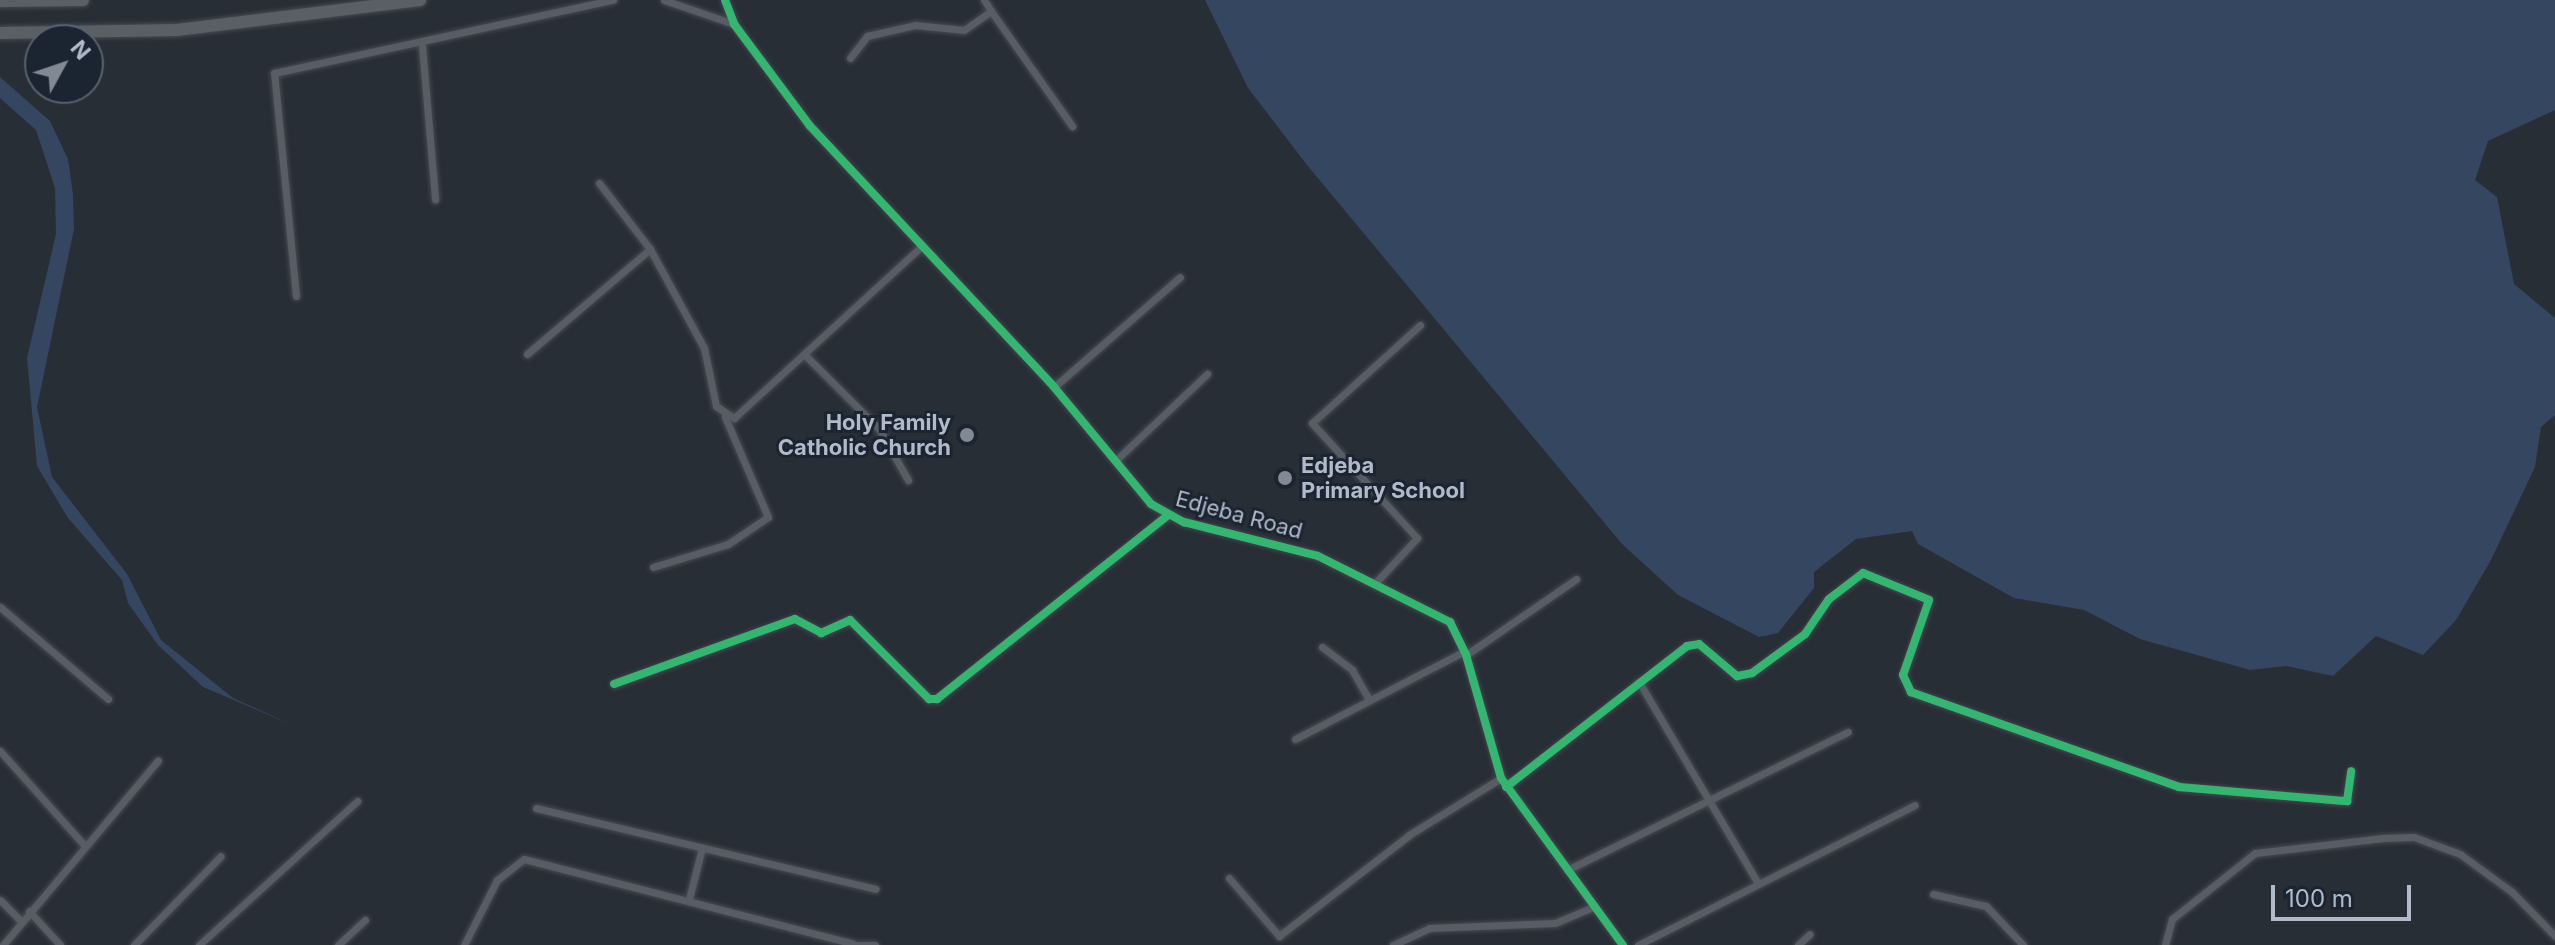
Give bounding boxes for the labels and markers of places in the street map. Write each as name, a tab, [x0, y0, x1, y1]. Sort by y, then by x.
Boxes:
place label: Holy Family Catholic Church	[778, 409, 951, 460]
marker: Holy Family Catholic Church	[958, 426, 976, 444]
place label: Edjeba Primary School	[1301, 452, 1465, 504]
marker: Edjeba Primary School	[1276, 469, 1294, 487]

